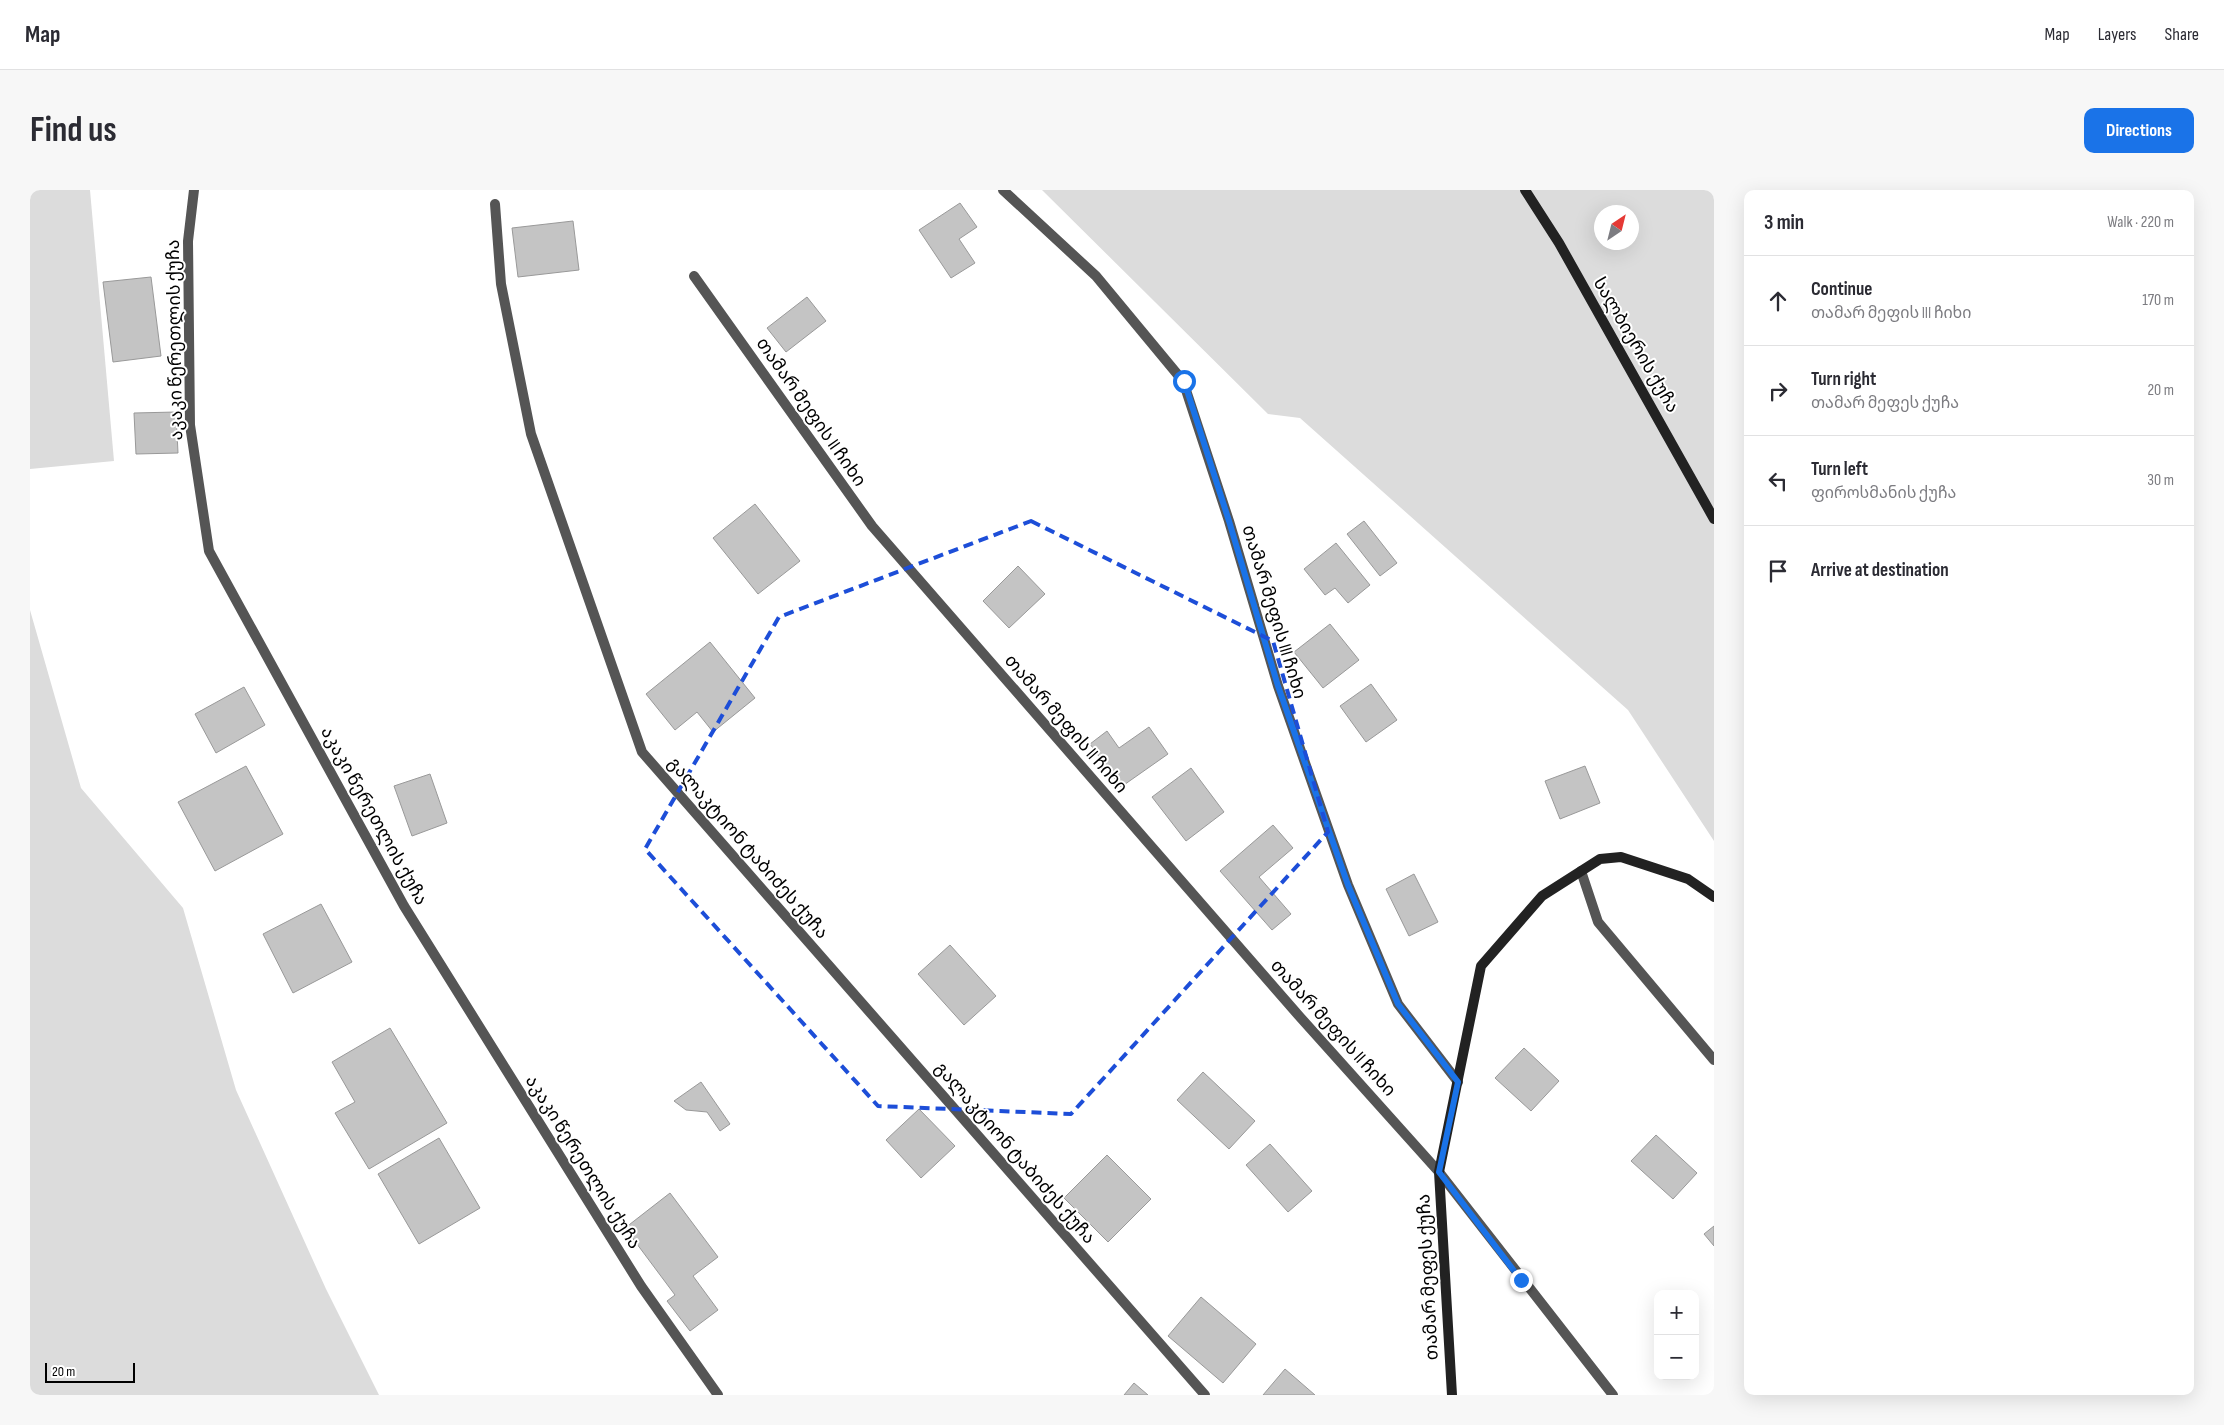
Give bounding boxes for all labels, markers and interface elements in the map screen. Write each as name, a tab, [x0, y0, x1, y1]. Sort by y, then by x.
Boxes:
text: Map	[25, 20, 60, 49]
text: Map	[2045, 24, 2070, 45]
text: Layers	[2098, 24, 2137, 45]
text: Share	[2165, 24, 2199, 45]
button: Directions	[2084, 108, 2194, 153]
text: Find us	[30, 109, 117, 152]
north arrow	[1594, 205, 1639, 250]
text: 3 min	[1764, 210, 1804, 235]
text: Walk · 220 m	[2107, 213, 2174, 232]
street label: აკაკი წერეთლის ქუჩა	[163, 239, 187, 441]
street label: სალბიერის ქუჩა	[1589, 274, 1683, 416]
text: Continue	[1811, 278, 1872, 301]
icon: ahead	[1764, 287, 1792, 315]
text: 170 m	[2142, 291, 2174, 310]
text: თამარ მეფის III ჩიხი	[1811, 304, 1971, 323]
street label: თამარ მეფის II ჩიხი	[752, 334, 870, 490]
text: Turn right	[1811, 368, 1876, 391]
route start	[1173, 370, 1196, 393]
icon: right	[1764, 377, 1792, 405]
text: 20 m	[2147, 381, 2174, 400]
text: თამარ მეფეს ქუჩა	[1811, 394, 1959, 413]
text: Turn left	[1811, 458, 1868, 481]
icon: left	[1764, 467, 1792, 495]
text: 30 m	[2147, 471, 2174, 490]
text: ფიროსმანის ქუჩა	[1811, 484, 1956, 503]
street label: თამარ მეფის III ჩიხი	[1238, 523, 1310, 701]
icon: arrive	[1764, 557, 1792, 585]
text: Arrive at destination	[1811, 559, 1949, 582]
street label: თამარ მეფის II ჩიხი	[1000, 650, 1132, 798]
street label: აკაკი წერეთლის ქუჩა	[316, 723, 432, 909]
street label: გალაკტიონ ტაბიძეს ქუჩა	[663, 753, 833, 943]
street label: თამარ მეფის II ჩიხი	[1266, 955, 1400, 1101]
street label: გალაკტიონ ტაბიძეს ქუჩა	[930, 1058, 1100, 1248]
street label: აკაკი წერეთლის ქუჩა	[521, 1071, 645, 1253]
street label: თამარ მეფეს ქუჩა	[1413, 1193, 1443, 1361]
route end	[1510, 1269, 1533, 1292]
map controls	[1654, 1290, 1699, 1380]
button: +	[1654, 1290, 1699, 1335]
button: −	[1654, 1335, 1699, 1380]
scale bar	[45, 1360, 135, 1383]
text: 20 m	[52, 1363, 75, 1380]

